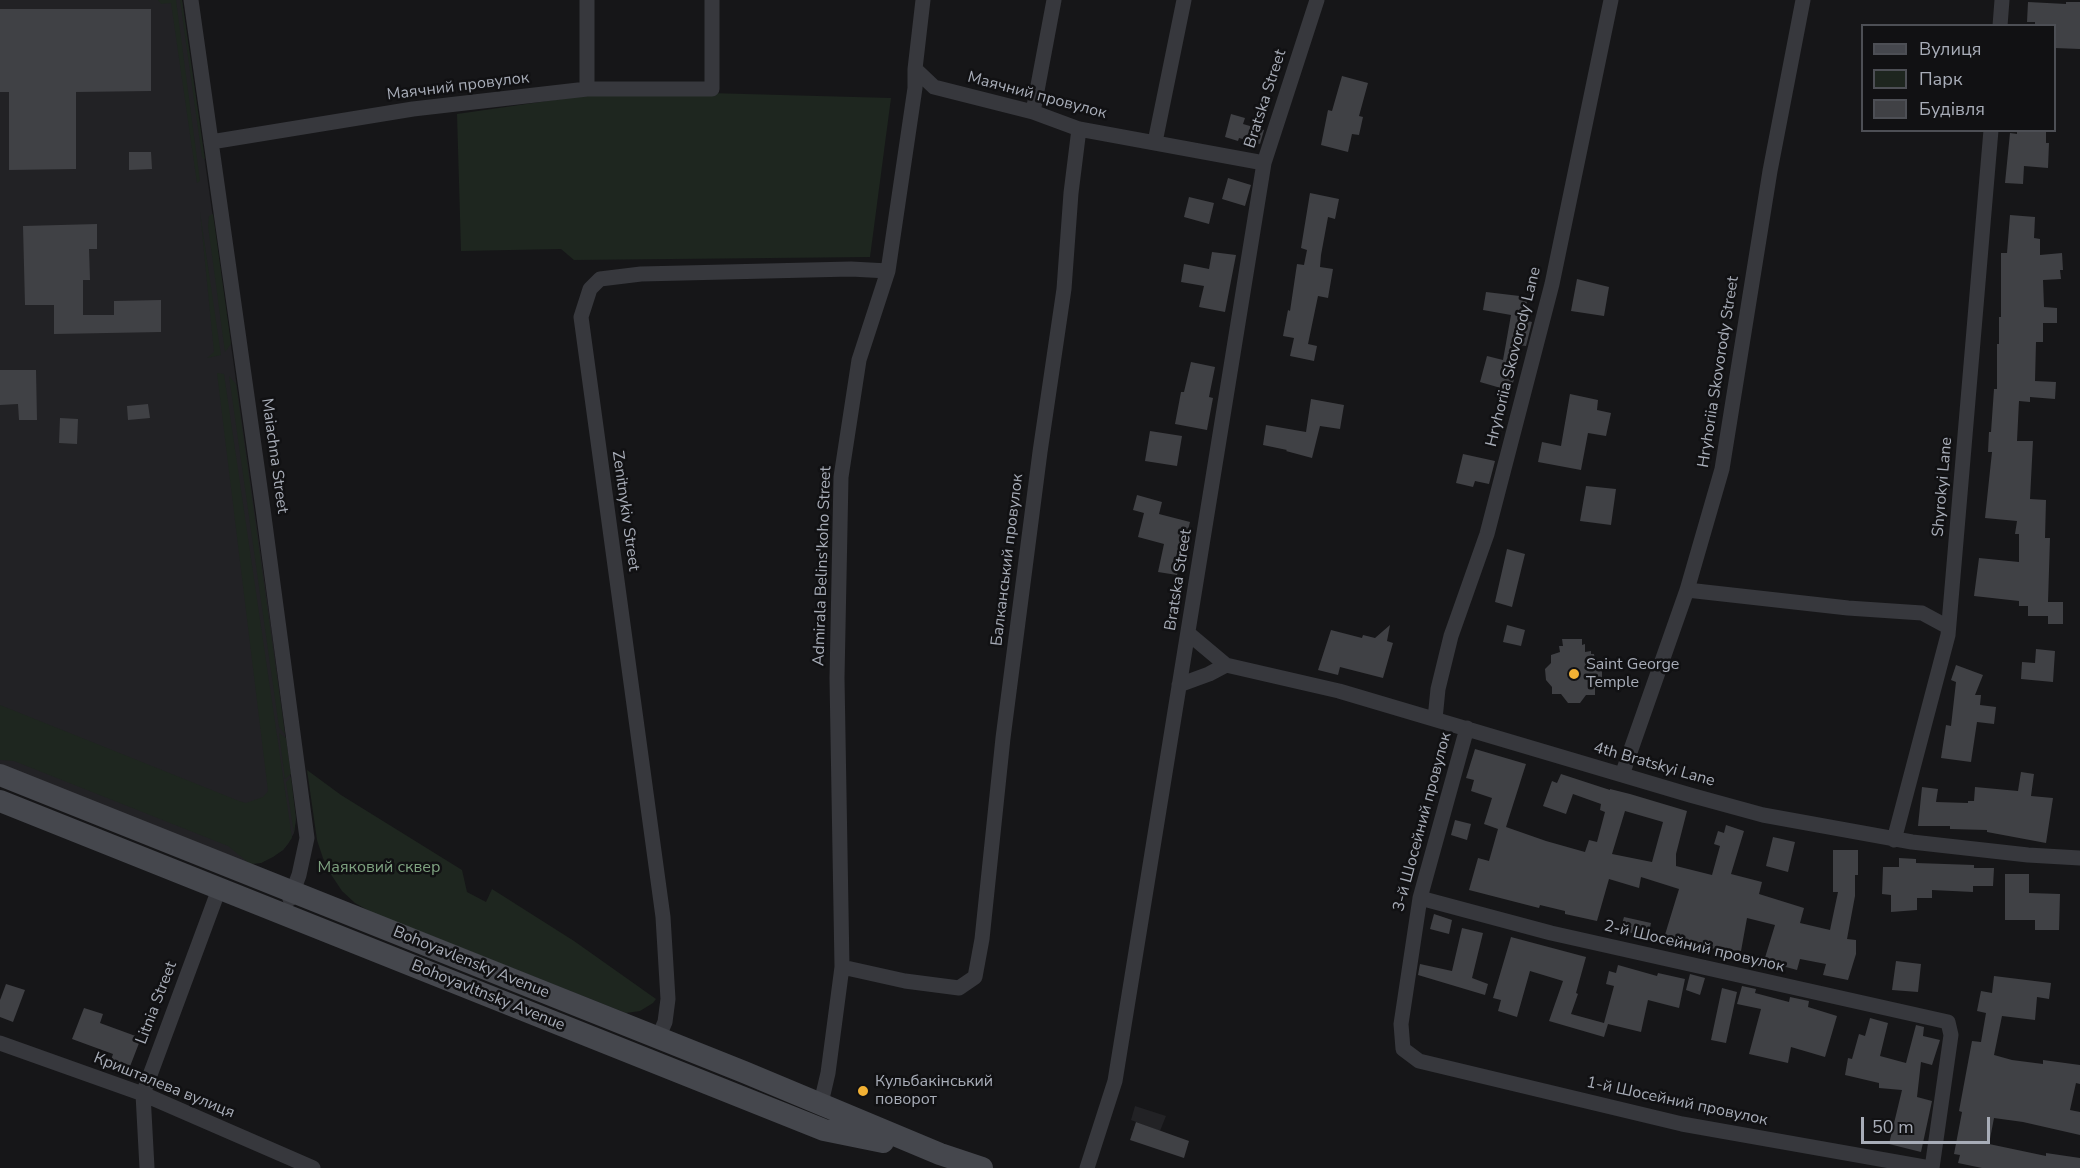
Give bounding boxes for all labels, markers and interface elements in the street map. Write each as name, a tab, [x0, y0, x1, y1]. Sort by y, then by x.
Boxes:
legend	[1861, 24, 2056, 132]
text: Вулиця	[1919, 37, 1981, 61]
street label: Bratska Street	[1241, 47, 1291, 151]
text: Парк	[1919, 67, 1962, 91]
street label: Маячний провулок	[965, 68, 1109, 124]
street label: Маячний провулок	[386, 69, 530, 105]
text: Будівля	[1919, 97, 1985, 121]
street label: Hryhoriia Skovorody Lane	[1482, 265, 1546, 449]
street label: Hryhoriia Skovorody Street	[1694, 275, 1744, 469]
street label: Maiachna Street	[256, 397, 292, 515]
street label: Shyrokyi Lane	[1929, 436, 1957, 538]
street label: Zenitnykiv Street	[607, 450, 643, 572]
street label: Admirala Belins'koho Street	[810, 466, 836, 666]
street label: Балканський провулок	[988, 473, 1028, 647]
street label: Bratska Street	[1162, 528, 1196, 632]
place label: Saint George Temple	[1586, 655, 1679, 693]
marker: Saint George Temple	[1567, 667, 1581, 681]
street label: 3-й Шосейний провулок	[1390, 730, 1456, 914]
street label: 4th Bratskyi Lane	[1591, 739, 1717, 791]
park label: Маяковий сквер	[318, 858, 440, 878]
street label: 2-й Шосейний провулок	[1602, 917, 1786, 977]
street label: Bohoyavlensky Avenue	[390, 923, 552, 1003]
street label: Bohoyavltnsky Avenue	[408, 956, 568, 1036]
street label: Litnia Street	[132, 959, 182, 1047]
street label: Кришталева вулиця	[91, 1049, 237, 1123]
place label: Кульбакінський поворот	[875, 1072, 993, 1110]
street label: 1-й Шосейний провулок	[1585, 1073, 1769, 1131]
marker: Кульбакінський поворот	[856, 1084, 870, 1098]
scale bar	[1864, 1105, 1993, 1143]
text: 50 m	[1872, 1115, 1914, 1139]

